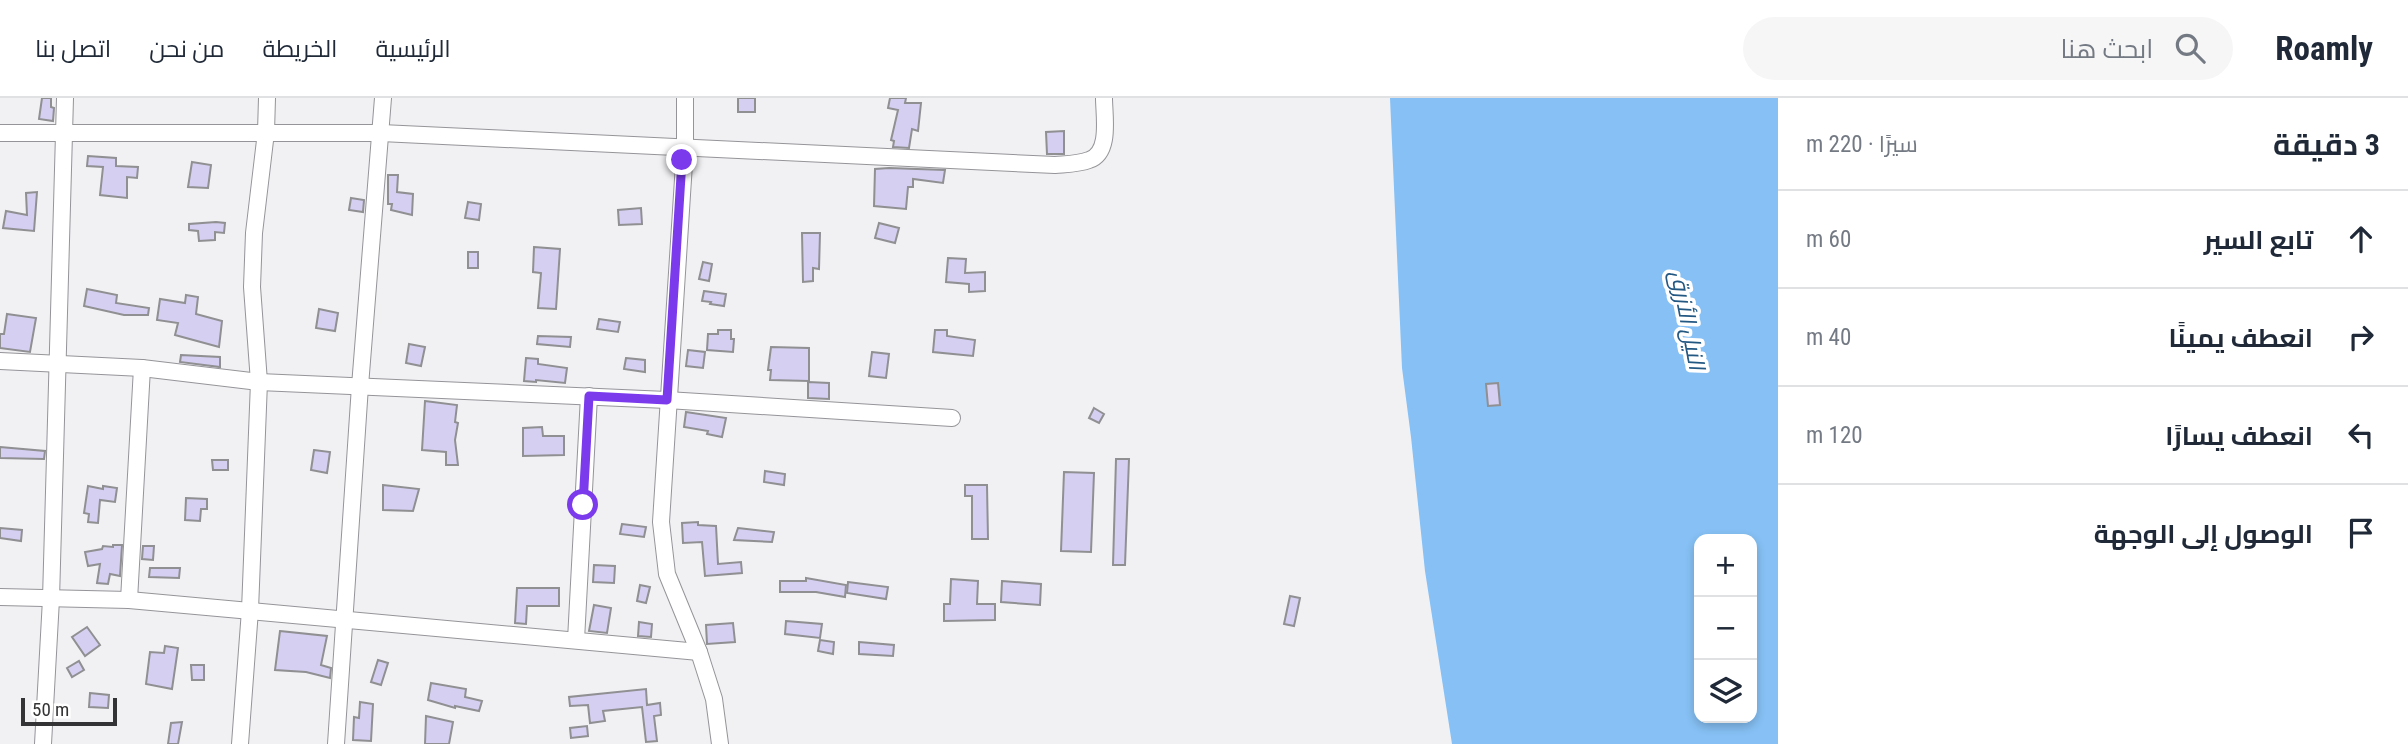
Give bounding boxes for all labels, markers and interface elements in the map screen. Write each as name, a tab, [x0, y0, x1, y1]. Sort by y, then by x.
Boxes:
search box	[1743, 17, 2233, 80]
icon: search	[2171, 29, 2209, 67]
text: Roamly	[2275, 29, 2373, 68]
text: ابحث هنا	[2060, 34, 2153, 64]
text: اتصل بنا	[35, 35, 111, 63]
text: من نحن	[149, 35, 225, 63]
text: الخريطة	[263, 35, 337, 63]
text: الرئيسية	[375, 35, 451, 63]
text: 3 دقيقة	[2273, 127, 2380, 162]
text: سيرًا · 220 m	[1806, 131, 1918, 158]
route end	[666, 144, 697, 175]
icon: ahead	[2342, 220, 2380, 258]
text: تابع السير	[2204, 225, 2313, 255]
text: 60 m	[1806, 226, 1851, 253]
water label: النيل الأزرق	[1664, 268, 1711, 375]
icon: right	[2342, 318, 2380, 356]
text: انعطف يمينًا	[2168, 323, 2313, 353]
text: 40 m	[1806, 324, 1851, 351]
icon: left	[2342, 416, 2380, 454]
text: انعطف يسارًا	[2165, 421, 2313, 451]
text: 120 m	[1806, 422, 1863, 449]
route start	[567, 489, 598, 520]
icon: arrive	[2342, 514, 2380, 552]
text: الوصول إلى الوجهة	[2094, 519, 2313, 549]
map controls	[1694, 534, 1757, 723]
button: +	[1694, 534, 1757, 597]
button: −	[1694, 597, 1757, 660]
button: layers	[1694, 660, 1757, 723]
scale bar	[21, 695, 117, 727]
text: 50 m	[32, 698, 69, 721]

